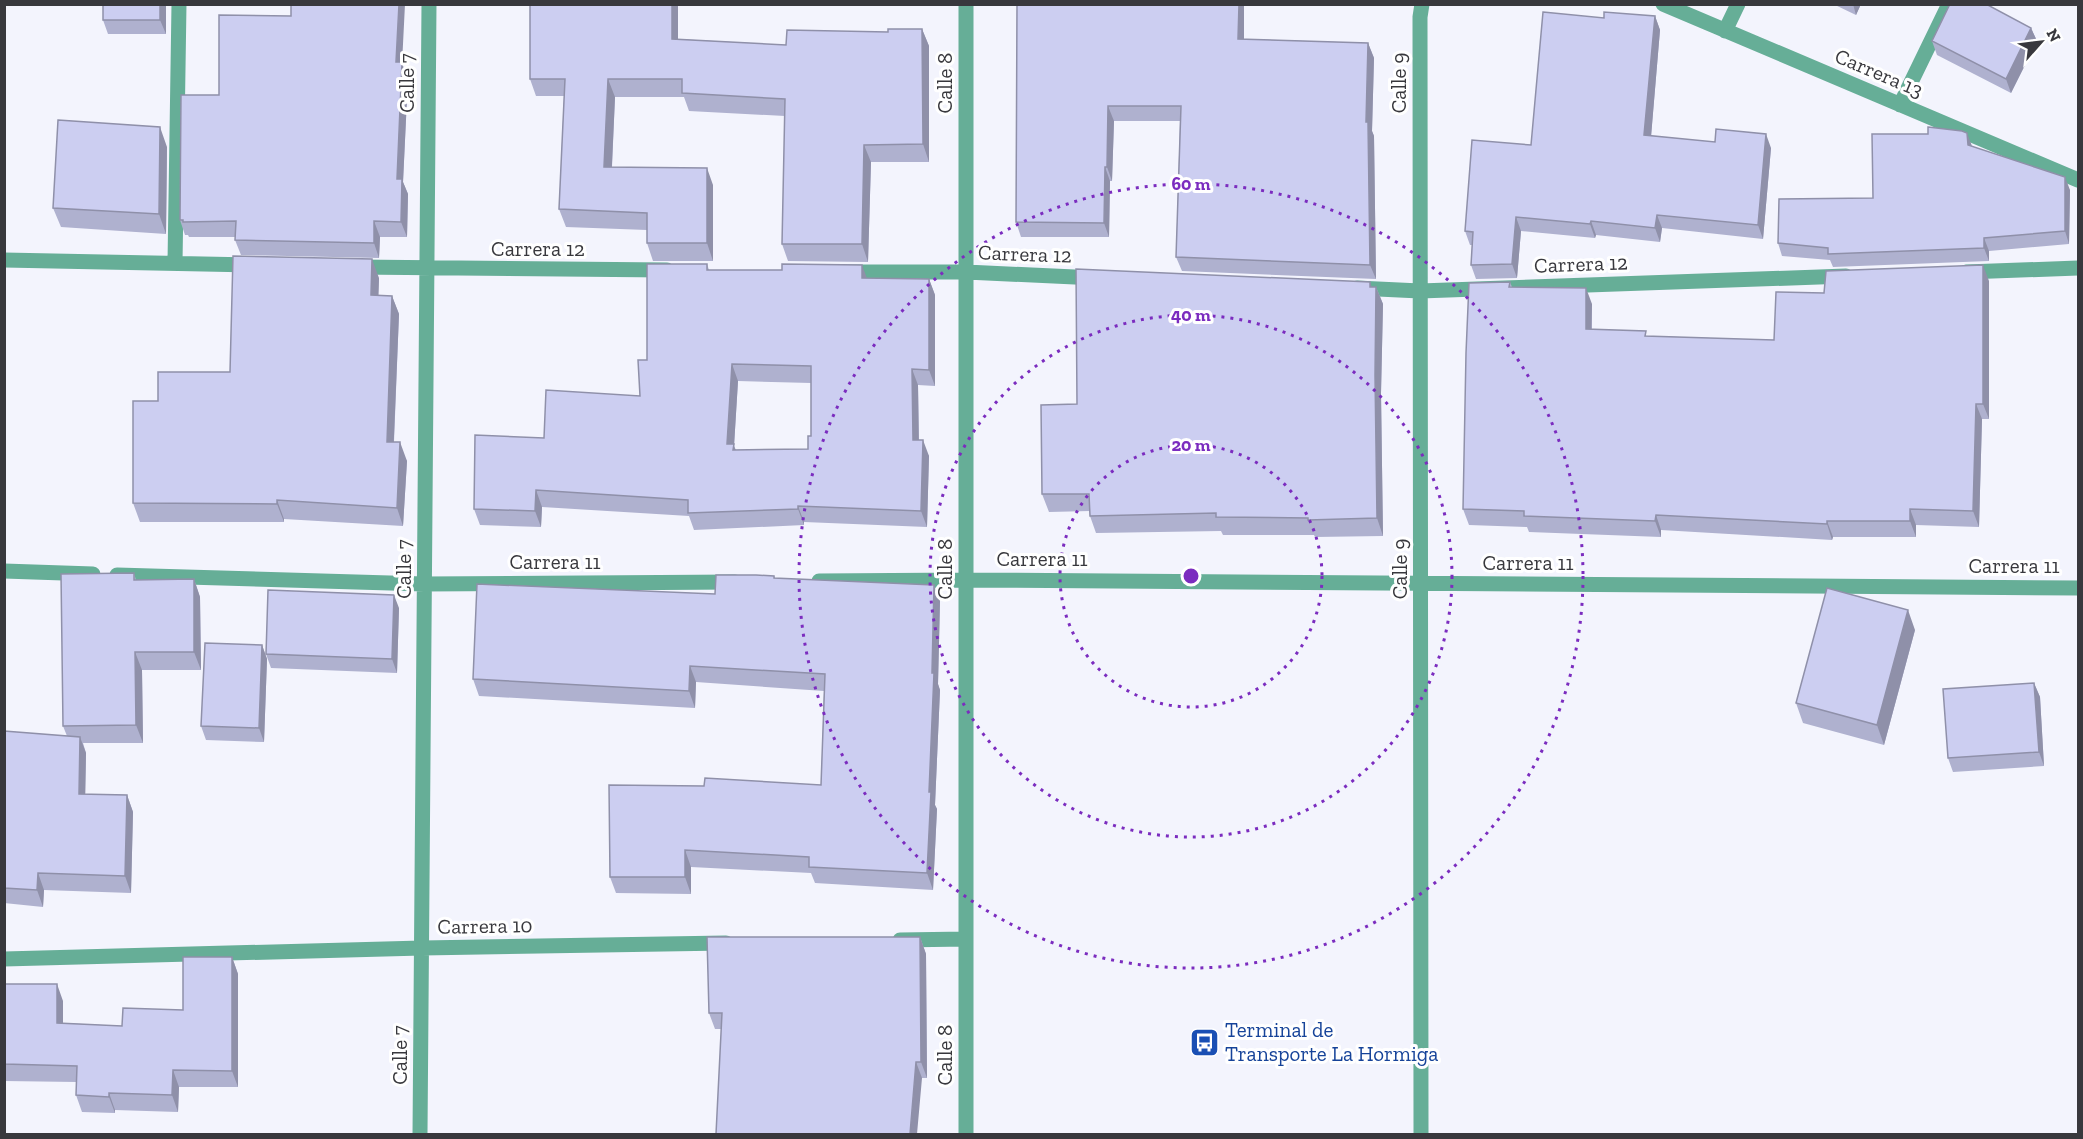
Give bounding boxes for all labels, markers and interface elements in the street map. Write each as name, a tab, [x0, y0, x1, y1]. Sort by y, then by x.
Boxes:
north arrow	[2011, 12, 2071, 72]
text: N	[2043, 25, 2065, 45]
street label: Carrera 13	[1831, 43, 1927, 102]
street label: Calle 7	[394, 53, 419, 113]
street label: Calle 8	[932, 53, 957, 113]
street label: Calle 9	[1386, 53, 1411, 113]
text: 60 m	[1171, 173, 1211, 195]
street label: Carrera 12	[491, 236, 585, 261]
street label: Carrera 12	[978, 239, 1072, 268]
street label: Carrera 12	[1534, 249, 1628, 278]
text: 40 m	[1171, 304, 1211, 326]
text: 20 m	[1171, 434, 1211, 456]
street label: Calle 7	[391, 539, 416, 599]
street label: Calle 8	[932, 539, 957, 599]
street label: Calle 9	[1387, 539, 1412, 599]
street label: Carrera 11	[996, 546, 1088, 571]
street label: Carrera 11	[509, 549, 601, 574]
street label: Carrera 11	[1482, 550, 1574, 575]
street label: Carrera 11	[1968, 553, 2060, 578]
centre of rings	[1181, 566, 1201, 586]
street label: Carrera 10	[437, 912, 533, 939]
place label: Terminal de Transporte La Hormiga	[1225, 1017, 1438, 1066]
street label: Calle 7	[387, 1025, 412, 1085]
street label: Calle 8	[932, 1025, 957, 1085]
bus stop icon: Terminal de Transporte La Hormiga	[1188, 1026, 1220, 1058]

